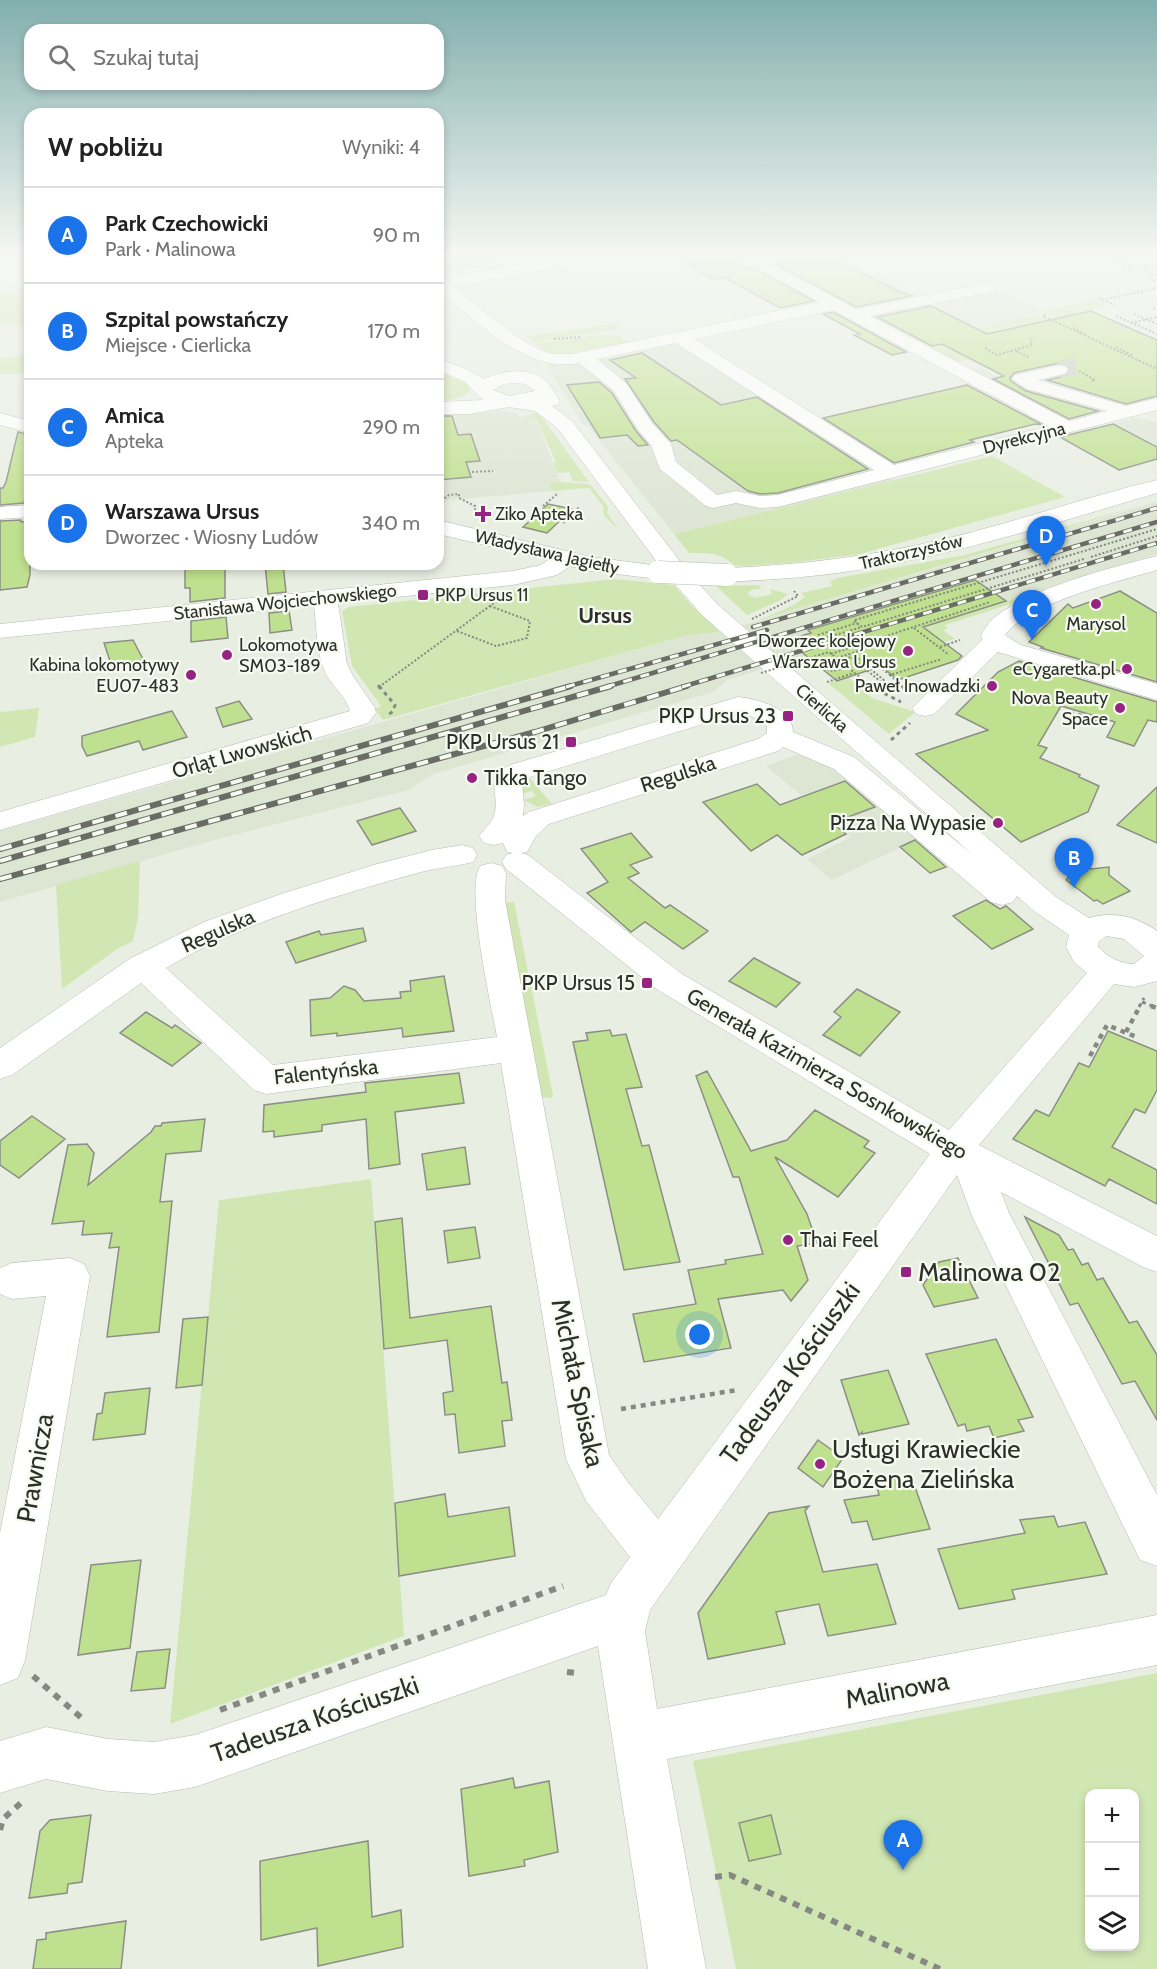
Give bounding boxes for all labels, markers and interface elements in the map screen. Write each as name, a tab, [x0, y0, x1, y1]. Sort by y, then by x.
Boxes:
search box	[24, 24, 444, 90]
icon: search	[45, 41, 78, 74]
text: Szukaj tutaj	[93, 44, 199, 71]
text: W pobliżu	[48, 131, 163, 163]
text: Wyniki: 4	[342, 135, 420, 159]
text: Park Czechowicki	[105, 210, 268, 237]
text: A	[61, 223, 74, 247]
text: 90 m	[373, 223, 420, 247]
text: Park · Malinowa	[105, 237, 236, 261]
text: Szpital powstańczy	[105, 306, 288, 333]
text: B	[61, 319, 74, 343]
text: 170 m	[368, 319, 420, 343]
text: Miejsce · Cierlicka	[105, 333, 251, 357]
text: Amica	[105, 402, 164, 429]
text: C	[61, 415, 74, 439]
text: 290 m	[362, 415, 420, 439]
street label: Dyrekcyjna	[980, 417, 1068, 459]
text: Apteka	[105, 429, 164, 453]
text: Warszawa Ursus	[105, 498, 259, 525]
place label: Ziko Apteka	[495, 503, 583, 525]
marker: Ziko Apteka	[476, 507, 490, 521]
text: D	[60, 511, 75, 535]
text: 340 m	[362, 511, 420, 535]
pin: D	[1026, 516, 1066, 566]
text: Dworzec · Wiosny Ludów	[105, 525, 318, 549]
street label: Władysława Jagiełły	[473, 525, 621, 579]
street label: Traktorzystów	[857, 529, 965, 575]
street label: Stanisława Wojciechowskiego	[172, 579, 398, 625]
place label: PKP Ursus 11	[435, 584, 528, 606]
marker: PKP Ursus 11	[416, 588, 430, 602]
pin: C	[1012, 590, 1052, 640]
marker: Marysol	[1089, 597, 1103, 611]
district label: Ursus	[578, 602, 632, 629]
place label: Marysol	[1066, 613, 1126, 635]
place label: Dworzec kolejowy Warszawa Ursus	[758, 630, 896, 673]
place label: Lokomotywa SM03-189	[239, 634, 338, 677]
marker: Dworzec kolejowy Warszawa Ursus	[901, 644, 915, 658]
marker: Lokomotywa SM03-189	[220, 648, 234, 662]
place label: Kabina lokomotywy EU07-483	[29, 654, 179, 697]
place label: eCygaretka.pl	[1013, 658, 1116, 680]
marker: eCygaretka.pl	[1120, 662, 1134, 676]
marker: Kabina lokomotywy EU07-483	[184, 668, 198, 682]
place label: Paweł Inowadzki	[855, 675, 980, 697]
street label: Cierlicka	[791, 679, 853, 737]
marker: Paweł Inowadzki	[985, 679, 999, 693]
place label: Nova Beauty Space	[1011, 687, 1108, 730]
marker: Nova Beauty Space	[1113, 701, 1127, 715]
place label: PKP Ursus 23	[658, 703, 776, 728]
marker: PKP Ursus 23	[781, 709, 795, 723]
street label: Orląt Lwowskich	[169, 720, 315, 783]
place label: PKP Ursus 21	[446, 729, 559, 754]
marker: PKP Ursus 21	[564, 735, 578, 749]
street label: Regulska	[637, 750, 719, 797]
place label: Tikka Tango	[484, 765, 587, 790]
marker: Tikka Tango	[465, 771, 479, 785]
place label: Pizza Na Wypasie	[830, 810, 986, 835]
marker: Pizza Na Wypasie	[991, 816, 1005, 830]
pin: B	[1054, 838, 1094, 888]
street label: Regulska	[177, 903, 258, 958]
place label: PKP Ursus 15	[522, 970, 635, 995]
marker: PKP Ursus 15	[640, 976, 654, 990]
street label: Generała Kazimierza Sosnkowskiego	[682, 983, 972, 1164]
street label: Falentyńska	[273, 1054, 379, 1089]
place label: Thai Feel	[800, 1227, 878, 1252]
marker: Thai Feel	[781, 1233, 795, 1247]
place label: Malinowa 02	[918, 1256, 1061, 1288]
marker: Malinowa 02	[899, 1265, 913, 1279]
street label: Tadeusza Kościuszki	[713, 1276, 867, 1470]
street label: Michała Spisaka	[545, 1296, 612, 1471]
your location	[685, 1320, 714, 1349]
street label: Prawnicza	[10, 1410, 60, 1525]
place label: Usługi Krawieckie Bożena Zielińska	[832, 1433, 1021, 1495]
marker: Usługi Krawieckie Bożena Zielińska	[813, 1457, 827, 1471]
street label: Malinowa	[842, 1664, 952, 1716]
street label: Tadeusza Kościuszki	[207, 1668, 423, 1770]
map controls	[1085, 1789, 1139, 1951]
button: +	[1085, 1789, 1139, 1843]
pin: A	[884, 1820, 922, 1870]
button: −	[1085, 1843, 1139, 1897]
button: layers	[1085, 1897, 1139, 1951]

